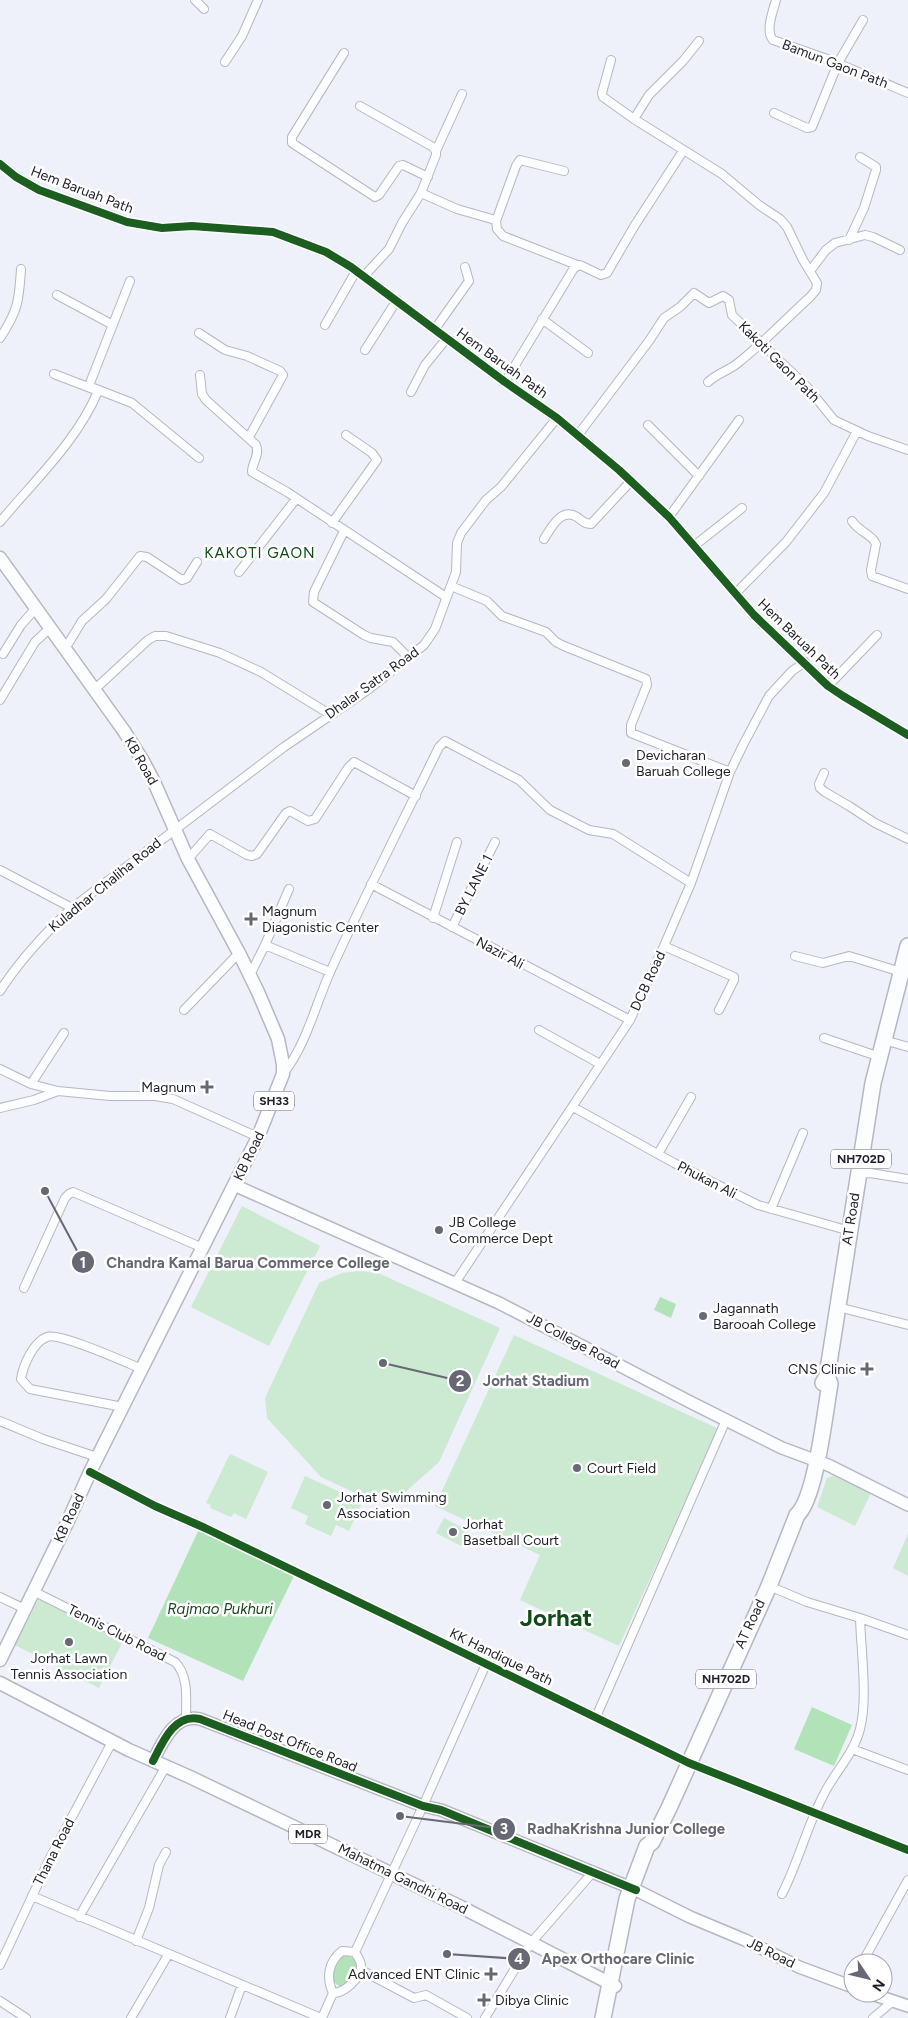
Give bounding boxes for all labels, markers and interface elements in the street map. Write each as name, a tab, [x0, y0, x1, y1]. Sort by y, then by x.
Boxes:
street label: Bamun Gaon Path	[780, 36, 891, 92]
street label: Hem Baruah Path	[28, 163, 136, 217]
street label: Kakoti Gaon Path	[735, 318, 823, 406]
street label: Hem Baruah Path	[453, 324, 551, 402]
district label: KAKOTI GAON	[204, 544, 316, 562]
street label: Hem Baruah Path	[754, 595, 844, 683]
street label: Dhalar Satra Road	[322, 643, 422, 723]
street label: KB Road	[120, 734, 162, 788]
place label: Devicharan Baruah College	[636, 747, 731, 780]
marker: Devicharan Baruah College	[620, 757, 632, 769]
street label: Kuladhar Chaliha Road	[45, 834, 165, 936]
street label: BY LANE 1	[452, 852, 496, 918]
place label: Magnum Diagonistic Center	[262, 903, 379, 936]
marker: Magnum Diagonistic Center	[244, 912, 258, 926]
street label: Nazir Ali	[473, 933, 527, 973]
street label: DCB Road	[627, 948, 669, 1014]
place label: Magnum	[141, 1079, 196, 1096]
marker: Magnum	[200, 1080, 214, 1094]
road number: SH33	[254, 1092, 294, 1110]
street label: KB Road	[230, 1129, 268, 1183]
road number: NH702D	[831, 1150, 891, 1168]
street label: Phukan Ali	[674, 1158, 740, 1202]
street label: AT Road	[838, 1192, 864, 1246]
place label: JB College Commerce Dept	[449, 1214, 553, 1247]
marker: JB College Commerce Dept	[433, 1224, 445, 1236]
callout: Chandra Kamal Barua Commerce College	[71, 1247, 399, 1277]
text: 1	[80, 1254, 86, 1272]
text: Chandra Kamal Barua Commerce College	[106, 1254, 390, 1272]
place label: Jagannath Barooah College	[713, 1300, 816, 1333]
street label: JB College Road	[524, 1309, 622, 1373]
marker: Jagannath Barooah College	[697, 1310, 709, 1322]
place label: CNS Clinic	[788, 1361, 856, 1378]
marker: CNS Clinic	[860, 1362, 874, 1376]
callout: Jorhat Stadium	[448, 1366, 599, 1396]
text: 2	[456, 1372, 465, 1390]
text: Jorhat Stadium	[483, 1372, 589, 1390]
place label: Court Field	[587, 1460, 656, 1477]
marker: Court Field	[571, 1462, 583, 1474]
place label: Jorhat Swimming Association	[337, 1489, 447, 1522]
street label: KB Road	[50, 1490, 88, 1546]
marker: Jorhat Swimming Association	[321, 1499, 333, 1511]
place label: Jorhat Basetball Court	[463, 1516, 559, 1549]
marker: Jorhat Basetball Court	[447, 1526, 459, 1538]
street label: AT Road	[731, 1597, 769, 1651]
water label: Rajmao Pukhuri	[167, 1600, 273, 1618]
street label: Tennis Club Road	[65, 1601, 169, 1665]
district label: Jorhat	[520, 1603, 592, 1632]
street label: KK Handique Path	[447, 1625, 556, 1689]
marker: Jorhat Lawn Tennis Association	[63, 1636, 75, 1648]
place label: Jorhat Lawn Tennis Association	[11, 1650, 127, 1683]
road number: NH702D	[696, 1670, 756, 1688]
street label: Head Post Office Road	[220, 1706, 360, 1776]
callout: RadhaKrishna Junior College	[492, 1814, 735, 1844]
street label: Thana Road	[30, 1815, 78, 1889]
text: 3	[500, 1820, 508, 1838]
text: RadhaKrishna Junior College	[527, 1820, 726, 1838]
road number: MDR	[289, 1825, 327, 1844]
street label: Mahatma Gandhi Road	[335, 1840, 471, 1918]
street label: JB Road	[744, 1934, 798, 1972]
callout: Apex Orthocare Clinic	[506, 1944, 704, 1974]
text: 4	[514, 1950, 524, 1968]
text: Apex Orthocare Clinic	[541, 1950, 695, 1968]
north arrow	[843, 1953, 893, 2003]
place label: Advanced ENT Clinic	[348, 1966, 480, 1983]
marker: Advanced ENT Clinic	[484, 1967, 498, 1981]
text: N	[868, 1976, 888, 1994]
place label: Dibya Clinic	[495, 1992, 569, 2009]
marker: Dibya Clinic	[477, 1993, 491, 2007]

